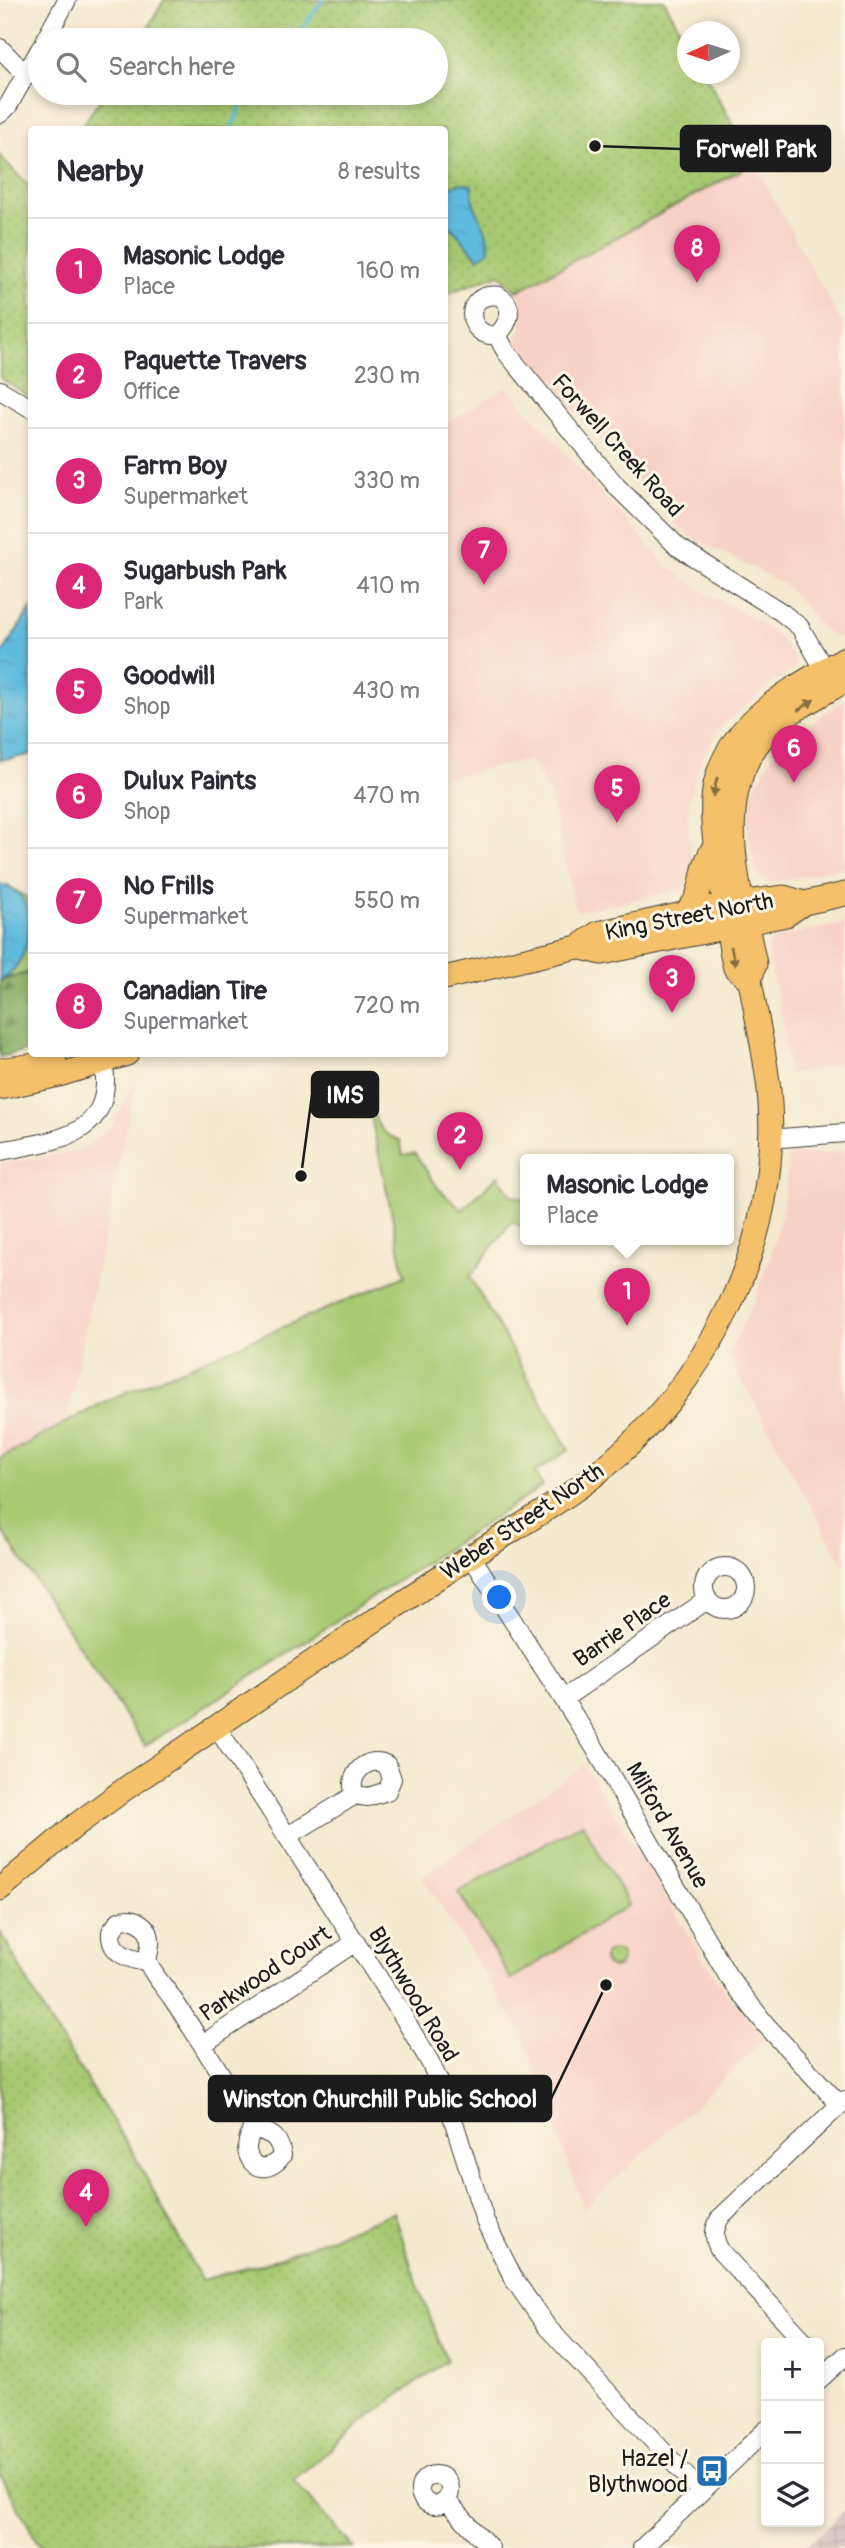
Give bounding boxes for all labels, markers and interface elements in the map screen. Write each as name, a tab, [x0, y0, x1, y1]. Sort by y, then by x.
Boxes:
north arrow	[677, 21, 740, 84]
search box	[28, 28, 448, 105]
icon: search	[52, 48, 90, 86]
text: Search here	[108, 51, 235, 83]
callout: Forwell Park	[681, 126, 830, 171]
text: Forwell Park	[695, 135, 818, 164]
text: Nearby	[56, 153, 143, 190]
text: 8 results	[338, 157, 420, 186]
pin: 8	[674, 225, 720, 283]
text: Masonic Lodge	[123, 240, 284, 272]
text: 1	[75, 256, 84, 285]
text: 160 m	[356, 256, 420, 285]
text: Place	[123, 272, 175, 301]
text: Paquette Travers	[123, 345, 306, 377]
text: 2	[73, 361, 85, 390]
text: 230 m	[354, 361, 420, 390]
street label: Forwell Creek Road	[546, 368, 690, 523]
text: Office	[123, 377, 180, 406]
text: Farm Boy	[123, 450, 227, 482]
text: 3	[73, 466, 85, 495]
text: 330 m	[353, 466, 420, 495]
text: Supermarket	[123, 482, 248, 511]
pin: 7	[461, 527, 507, 585]
text: Sugarbush Park	[123, 555, 287, 587]
text: 4	[72, 571, 86, 600]
text: 410 m	[357, 571, 420, 600]
text: Park	[123, 587, 163, 616]
text: Goodwill	[123, 660, 215, 692]
text: 5	[73, 676, 85, 705]
text: 430 m	[353, 676, 420, 705]
text: Shop	[123, 692, 171, 721]
one-way arrow	[796, 698, 816, 711]
pin: 6	[771, 725, 817, 783]
text: Dulux Paints	[123, 765, 256, 797]
pin: 5	[594, 765, 640, 823]
one-way arrow	[709, 776, 720, 798]
text: 6	[72, 781, 86, 810]
text: 470 m	[353, 781, 420, 810]
text: Shop	[123, 797, 171, 826]
text: No Frills	[123, 870, 214, 902]
text: 7	[73, 886, 85, 915]
text: 550 m	[354, 886, 420, 915]
street label: King Street North	[602, 886, 776, 947]
text: Supermarket	[123, 902, 248, 931]
one-way arrow	[727, 945, 738, 967]
pin: 3	[649, 955, 695, 1013]
text: Canadian Tire	[123, 975, 267, 1007]
text: 8	[73, 991, 85, 1020]
text: 720 m	[354, 991, 420, 1020]
text: Supermarket	[123, 1007, 248, 1036]
callout: IMS	[312, 1072, 378, 1117]
text: IMS	[326, 1081, 364, 1110]
pin: 2	[437, 1112, 483, 1170]
popup	[520, 1154, 734, 1245]
text: Masonic Lodge	[546, 1169, 708, 1201]
text: Place	[546, 1201, 598, 1230]
pin: 1	[604, 1268, 650, 1326]
street label: Weber Street North	[435, 1456, 609, 1587]
your location	[482, 1580, 516, 1614]
street label: Barrie Place	[568, 1585, 677, 1674]
street label: Milford Avenue	[620, 1757, 716, 1894]
street label: Parkwood Court	[194, 1918, 337, 2028]
street label: Blythwood Road	[362, 1921, 465, 2067]
callout: Winston Churchill Public School	[209, 2076, 551, 2121]
text: Winston Churchill Public School	[223, 2085, 537, 2114]
pin: 4	[63, 2169, 109, 2227]
map controls	[761, 2338, 824, 2527]
button: +	[761, 2338, 824, 2401]
button: −	[761, 2401, 824, 2464]
place label: Hazel / Blythwood	[588, 2444, 688, 2499]
bus stop icon: Hazel / Blythwood	[693, 2452, 731, 2490]
button: layers	[761, 2464, 824, 2527]

